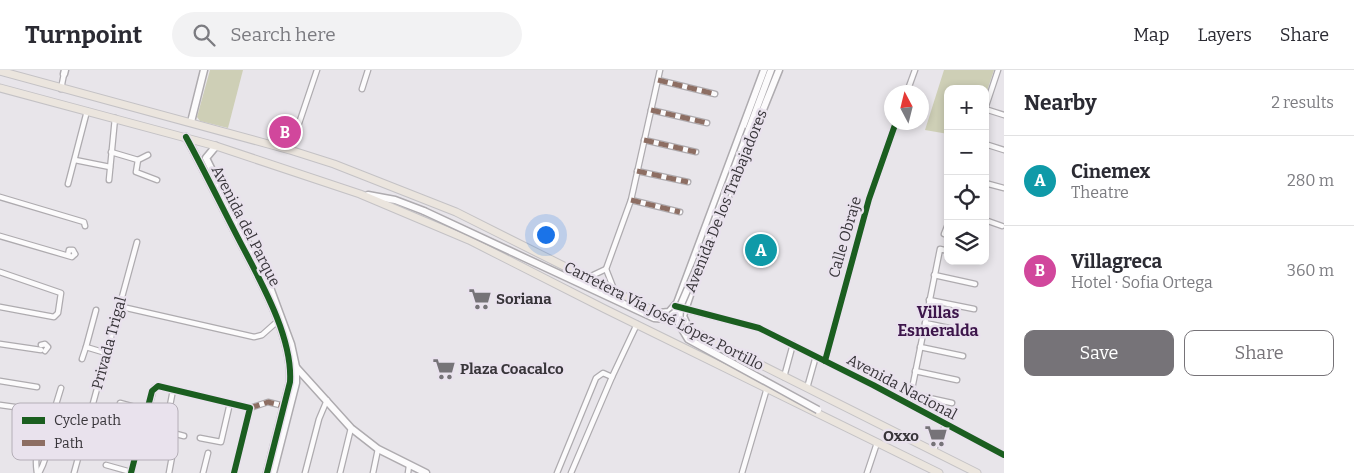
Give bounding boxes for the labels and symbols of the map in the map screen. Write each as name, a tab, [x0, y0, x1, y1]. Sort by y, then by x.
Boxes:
north arrow	[884, 85, 929, 130]
street label: Avenida De los Trabajadores	[681, 107, 771, 295]
pin: B	[269, 113, 301, 151]
street label: Avenida del Parque	[208, 163, 284, 289]
street label: Calle Obraje	[825, 194, 865, 280]
your location	[533, 222, 559, 248]
pin: A	[745, 231, 777, 269]
street label: Carretera Vía José López Portillo	[561, 258, 767, 374]
supermarket icon: Soriana	[467, 286, 493, 312]
place label: Soriana	[496, 290, 552, 308]
street label: Privada Trigal	[88, 295, 130, 391]
district label: Villas Esmeralda	[898, 303, 978, 340]
street label: Avenida Nacional	[844, 350, 960, 424]
supermarket icon: Plaza Coacalco	[431, 356, 457, 382]
place label: Plaza Coacalco	[460, 360, 564, 378]
legend	[12, 403, 178, 460]
text: Cycle path	[54, 412, 121, 429]
supermarket icon: Oxxo	[923, 423, 949, 449]
place label: Oxxo	[883, 427, 919, 445]
text: Path	[54, 435, 84, 452]

